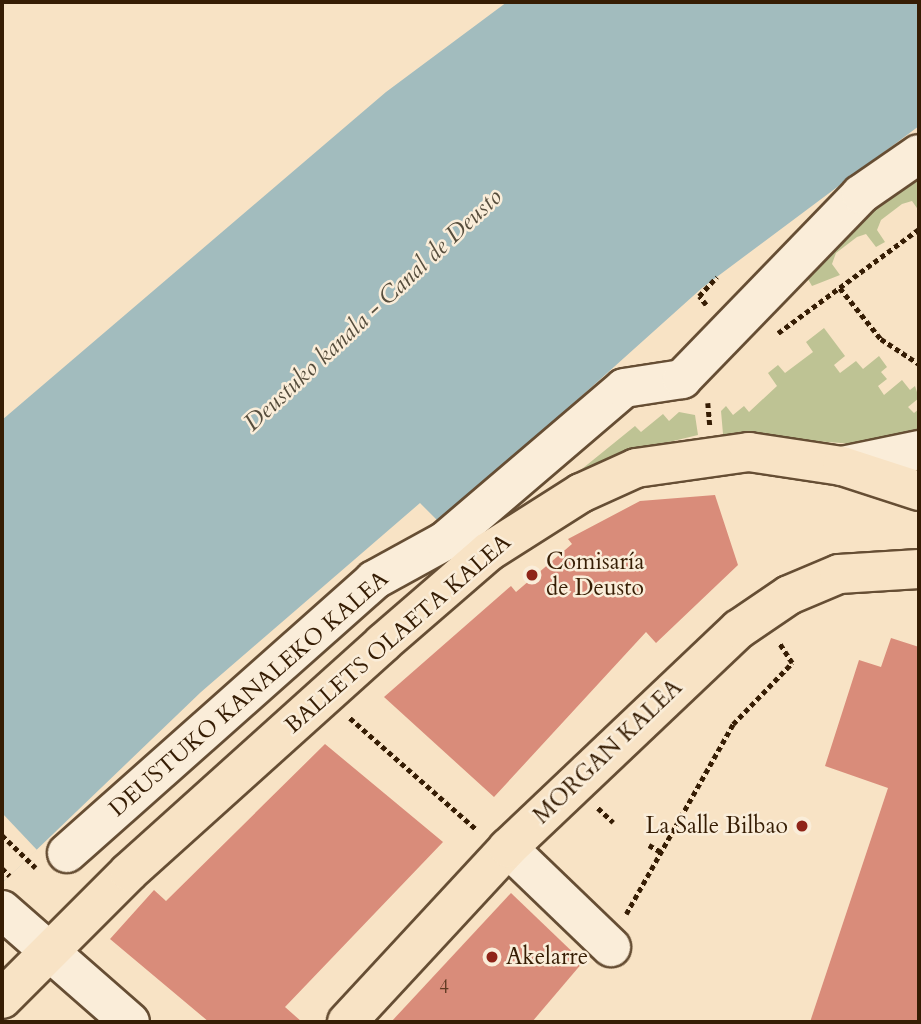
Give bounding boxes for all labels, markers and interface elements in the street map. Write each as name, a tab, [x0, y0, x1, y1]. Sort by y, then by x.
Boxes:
water label: Deustuko kanala - Canal de Deusto	[238, 183, 508, 437]
street label: BALLETS OLAETA KALEA	[279, 528, 517, 740]
place label: Comisaría de Deusto	[546, 548, 644, 602]
street label: DEUSTUKO KANALEKO KALEA	[104, 565, 394, 823]
marker: Comisaría de Deusto	[524, 567, 540, 583]
street label: MORGAN KALEA	[528, 674, 688, 830]
place label: La Salle Bilbao	[646, 812, 788, 840]
marker: La Salle Bilbao	[794, 818, 810, 834]
place label: Akelarre	[506, 943, 588, 971]
marker: Akelarre	[484, 949, 500, 965]
house number: 4	[439, 977, 449, 999]

